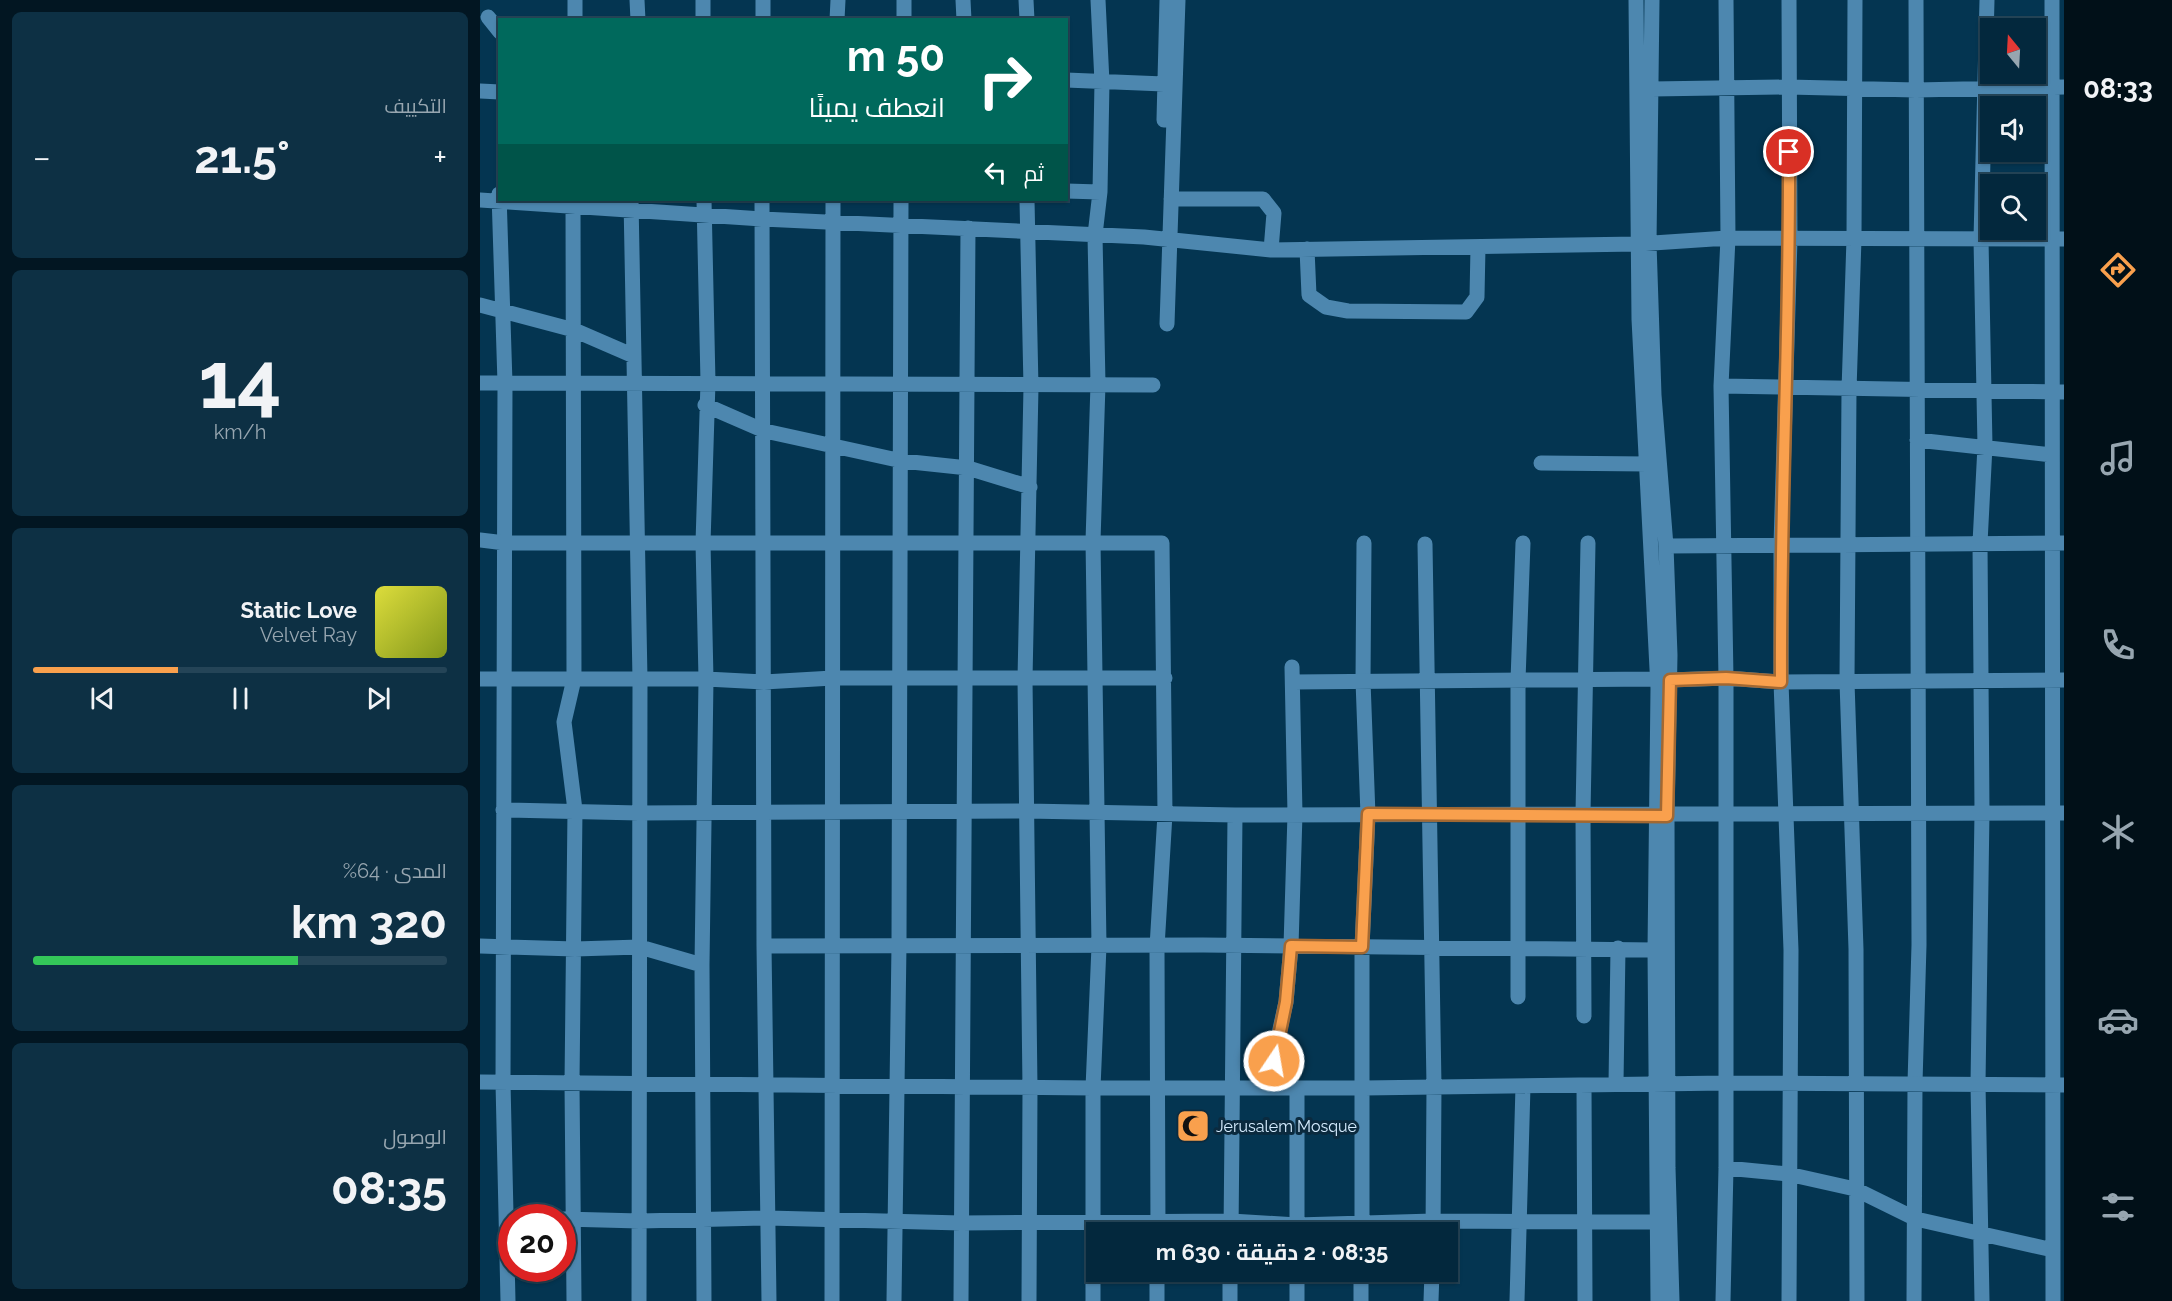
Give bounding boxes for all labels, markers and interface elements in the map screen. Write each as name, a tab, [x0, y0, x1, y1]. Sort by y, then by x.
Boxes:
north arrow	[1980, 18, 2046, 84]
map controls	[1980, 18, 2046, 240]
text: 50 m	[847, 32, 945, 81]
icon: right	[966, 42, 1044, 120]
text: 08:33	[2083, 73, 2153, 104]
text: انعطف يمينًا	[808, 92, 945, 123]
text: التكييف	[384, 94, 447, 118]
button: sound	[1980, 96, 2046, 162]
pin	[1763, 126, 1814, 177]
text: 21.5°	[194, 131, 290, 184]
icon: arrive	[1772, 135, 1805, 168]
text: −	[33, 138, 51, 177]
text: +	[433, 138, 447, 177]
icon: left	[979, 156, 1012, 189]
text: ثم	[1024, 160, 1044, 186]
button: search	[1980, 174, 2046, 240]
icon: directions	[2097, 249, 2139, 291]
text: 14	[198, 335, 282, 426]
text: km/h	[214, 420, 266, 444]
icon: music	[2097, 437, 2139, 479]
text: Static Love	[240, 597, 357, 623]
text: Velvet Ray	[260, 623, 357, 647]
icon: phone	[2097, 624, 2139, 666]
icon: previous	[86, 682, 119, 715]
icon: pause	[224, 682, 257, 715]
icon: next	[362, 682, 395, 715]
icon: climate	[2097, 811, 2139, 853]
text: المدى · 64%	[343, 859, 447, 883]
text: 320 km	[291, 896, 447, 949]
icon: car	[2097, 999, 2139, 1041]
position arrow	[1242, 1029, 1306, 1093]
mosque icon: Jerusalem Mosque	[1175, 1108, 1211, 1144]
place label: Jerusalem Mosque	[1216, 1117, 1357, 1136]
text: الوصول	[383, 1125, 447, 1149]
text: 08:35	[331, 1162, 447, 1215]
icon: filters	[2097, 1186, 2139, 1228]
speed limit sign: 20	[498, 1204, 576, 1282]
text: 08:35 · 2 دقيقة · 630 m	[1156, 1239, 1388, 1265]

